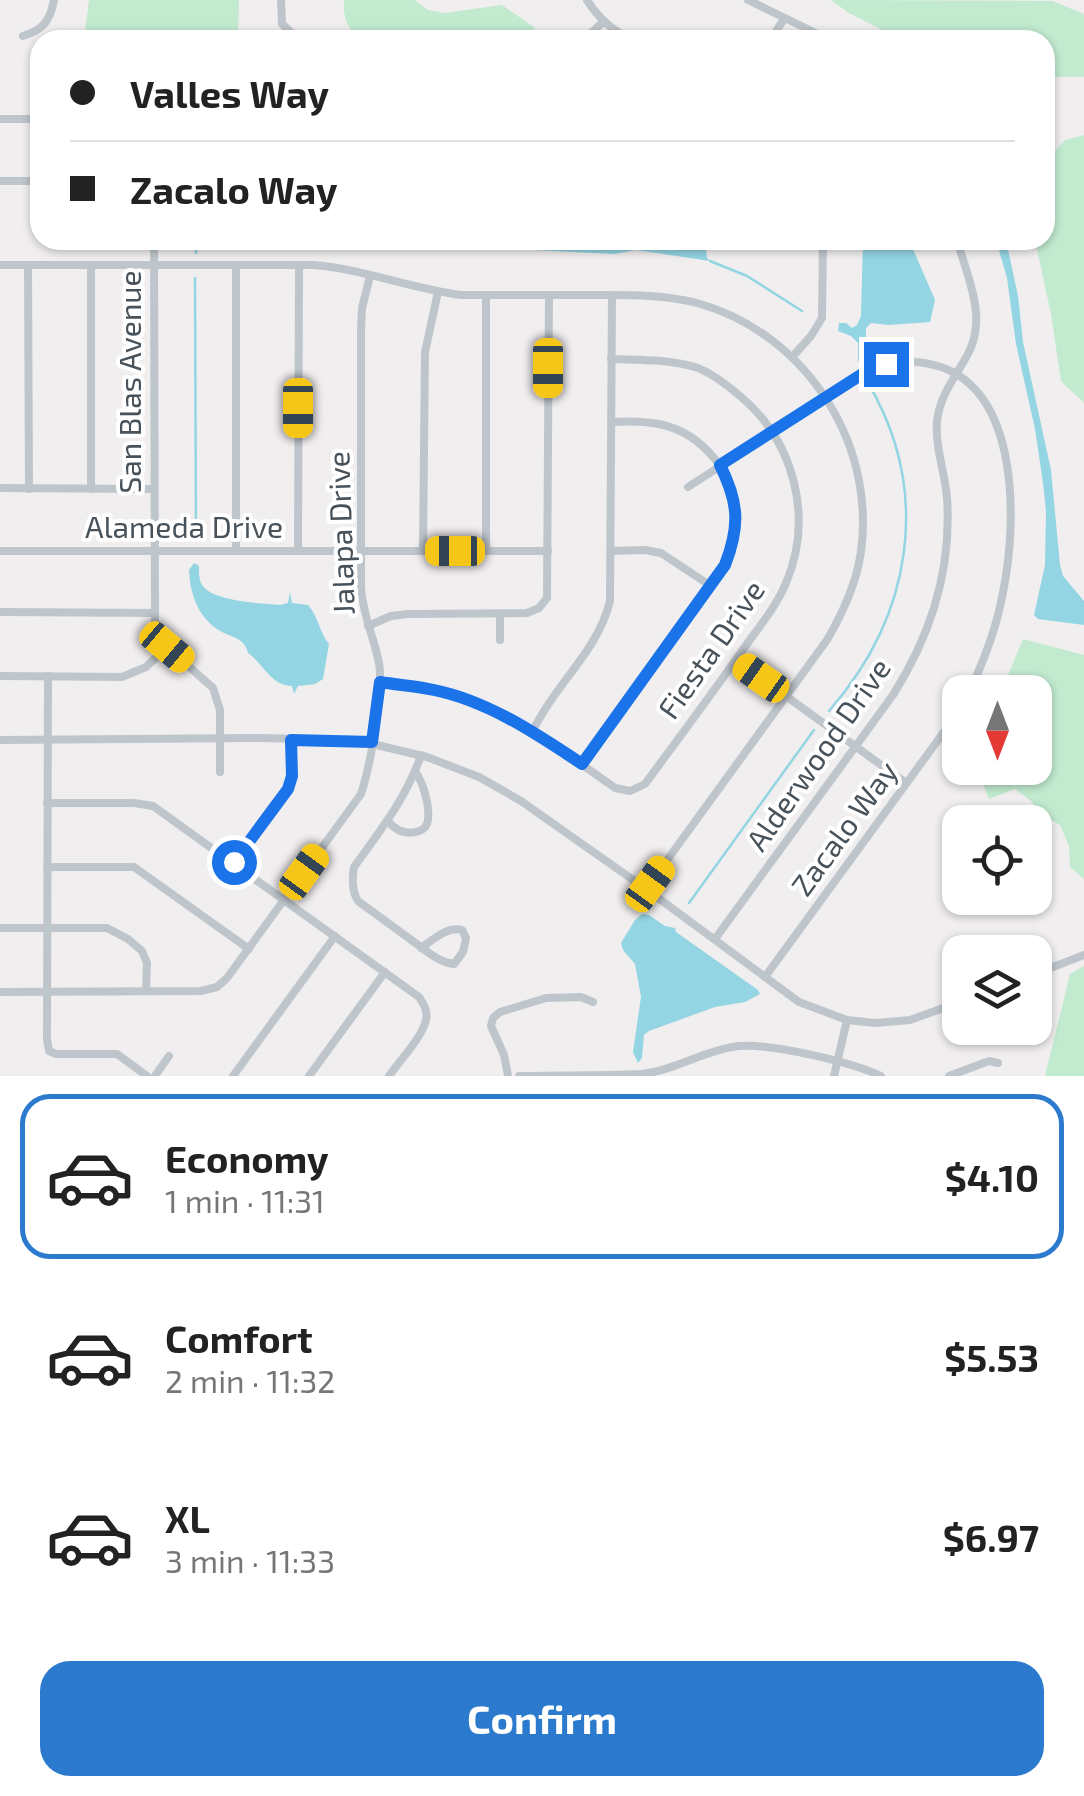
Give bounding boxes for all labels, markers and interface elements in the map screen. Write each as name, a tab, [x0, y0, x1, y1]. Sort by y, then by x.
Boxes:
text: Valles Way	[130, 70, 329, 116]
text: Zacalo Way	[130, 166, 337, 212]
street label: San Blas Avenue	[111, 270, 147, 494]
car	[533, 338, 563, 398]
route end	[864, 342, 909, 387]
car	[283, 378, 313, 438]
street label: Jalapa Drive	[319, 451, 361, 616]
street label: Alameda Drive	[85, 508, 283, 544]
car	[425, 536, 485, 566]
street label: Fiesta Drive	[650, 573, 771, 725]
car	[134, 616, 200, 678]
car	[728, 649, 794, 707]
street label: Alderwood Drive	[738, 651, 897, 857]
north arrow	[942, 675, 1052, 785]
map controls	[942, 675, 1052, 1045]
street label: Zacalo Way	[783, 754, 904, 902]
button: locate	[942, 805, 1052, 915]
car	[274, 839, 334, 905]
route start	[212, 840, 257, 885]
car	[620, 851, 680, 917]
button: layers	[942, 935, 1052, 1045]
icon: car	[45, 1132, 135, 1222]
text: Economy	[165, 1135, 329, 1181]
text: $4.10	[945, 1154, 1039, 1200]
text: 1 min · 11:31	[165, 1181, 325, 1219]
icon: car	[45, 1312, 135, 1402]
text: Comfort	[165, 1315, 313, 1361]
text: $5.53	[944, 1334, 1039, 1380]
text: 2 min · 11:32	[165, 1361, 335, 1399]
icon: car	[45, 1492, 135, 1582]
text: XL	[165, 1495, 210, 1541]
text: $6.97	[943, 1514, 1039, 1560]
text: 3 min · 11:33	[165, 1541, 335, 1579]
button: Confirm	[40, 1661, 1044, 1776]

